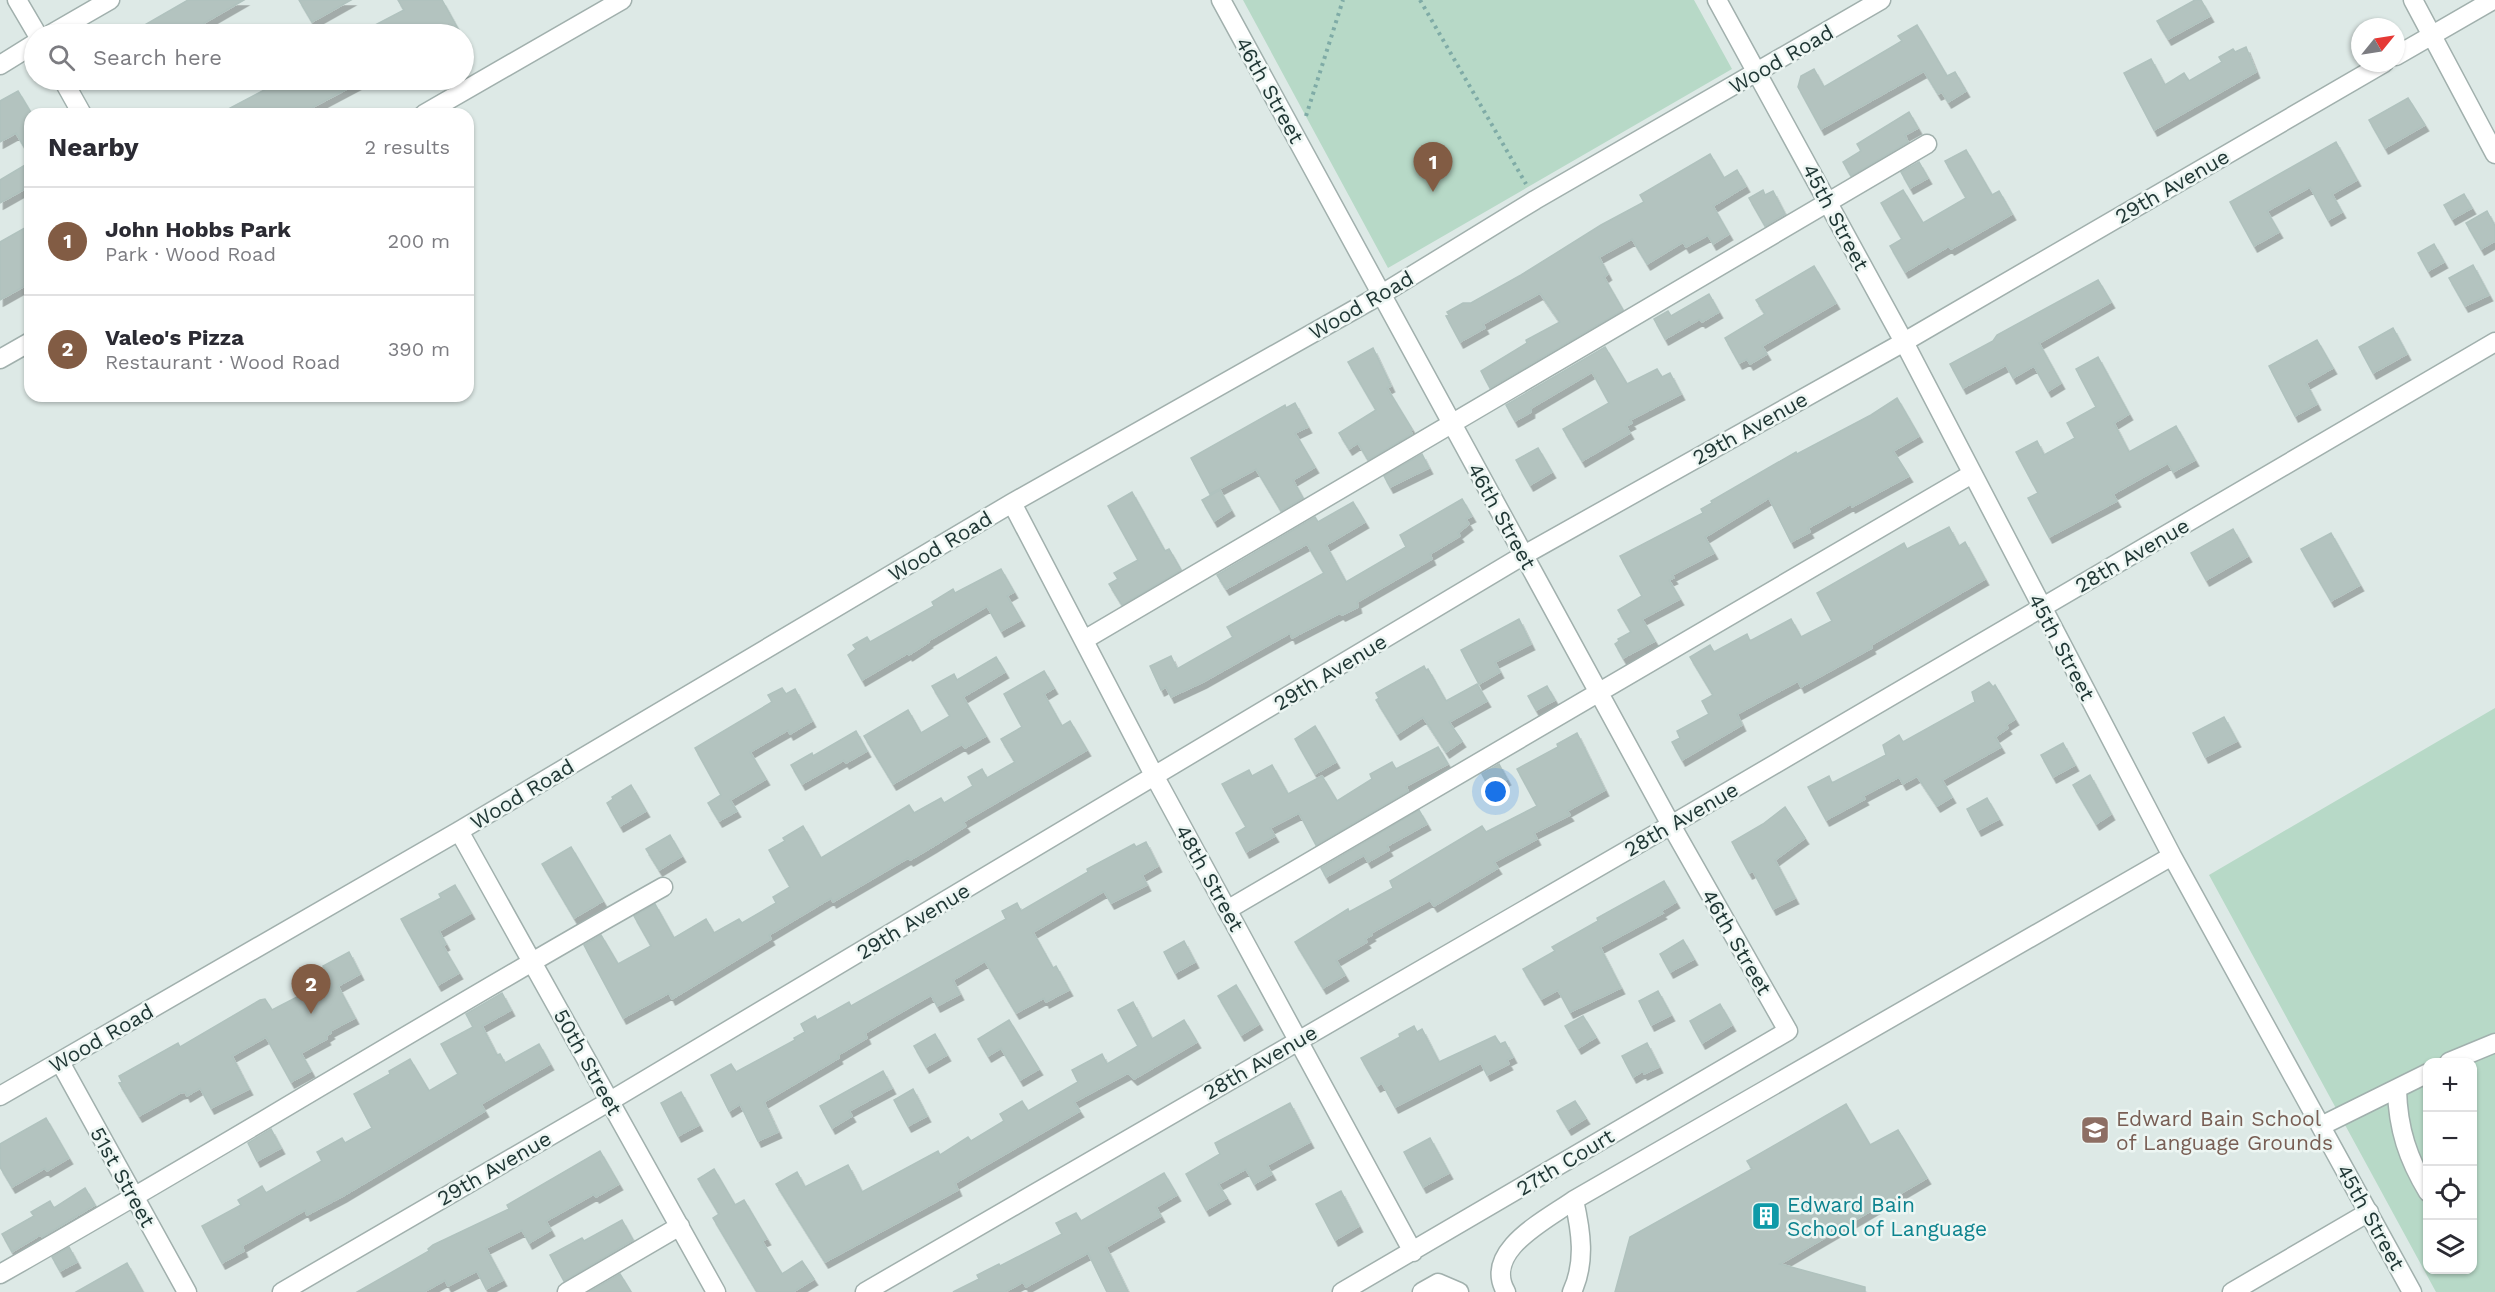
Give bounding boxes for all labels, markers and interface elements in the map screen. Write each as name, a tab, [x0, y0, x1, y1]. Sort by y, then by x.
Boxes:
north arrow	[2351, 18, 2405, 72]
street label: Wood Road	[1724, 19, 1838, 99]
search box	[24, 24, 474, 90]
street label: 46th Street	[1231, 32, 1310, 148]
icon: search	[45, 41, 78, 74]
text: Search here	[93, 45, 222, 70]
text: Nearby	[48, 132, 139, 162]
text: 2 results	[365, 135, 450, 159]
pin: 1	[1414, 142, 1452, 192]
street label: 29th Avenue	[2110, 143, 2234, 229]
street label: 45th Street	[1797, 159, 1875, 275]
text: John Hobbs Park	[105, 217, 291, 242]
text: 1	[63, 229, 72, 253]
text: 200 m	[388, 229, 450, 253]
text: Park · Wood Road	[105, 242, 276, 266]
street label: Wood Road	[1304, 265, 1418, 345]
text: Valeo's Pizza	[105, 325, 244, 350]
text: 2	[62, 337, 73, 361]
text: 390 m	[388, 337, 450, 361]
text: Restaurant · Wood Road	[105, 350, 340, 374]
street label: 29th Avenue	[1688, 386, 1812, 470]
street label: 46th Street	[1463, 458, 1542, 574]
street label: Wood Road	[884, 505, 996, 587]
street label: 28th Avenue	[2071, 512, 2193, 598]
street label: 45th Street	[2023, 589, 2101, 705]
street label: 29th Avenue	[1269, 628, 1391, 716]
street label: Wood Road	[466, 753, 578, 835]
street label: 28th Avenue	[1620, 776, 1742, 862]
your location	[1481, 777, 1510, 806]
street label: 48th Street	[1170, 820, 1250, 936]
street label: 29th Avenue	[852, 877, 974, 965]
street label: 46th Street	[1697, 885, 1777, 999]
pin: 2	[292, 964, 330, 1014]
street label: Wood Road	[44, 998, 158, 1078]
street label: 50th Street	[549, 1005, 628, 1120]
street label: 28th Avenue	[1199, 1019, 1321, 1105]
map controls	[2423, 1058, 2477, 1274]
button: +	[2423, 1058, 2477, 1112]
place label: Edward Bain School of Language Grounds	[2116, 1106, 2333, 1155]
button: −	[2423, 1112, 2477, 1166]
school or university icon: Edward Bain School of Language Grounds	[2079, 1114, 2111, 1146]
street label: 51st Street	[85, 1123, 161, 1232]
street label: 27th Court	[1512, 1123, 1618, 1201]
street label: 29th Avenue	[432, 1125, 556, 1211]
street label: 45th Street	[2332, 1160, 2410, 1274]
button: locate	[2423, 1166, 2477, 1220]
place label: Edward Bain School of Language	[1787, 1192, 1987, 1241]
building icon: Edward Bain School of Language	[1750, 1200, 1782, 1232]
button: layers	[2423, 1220, 2477, 1274]

